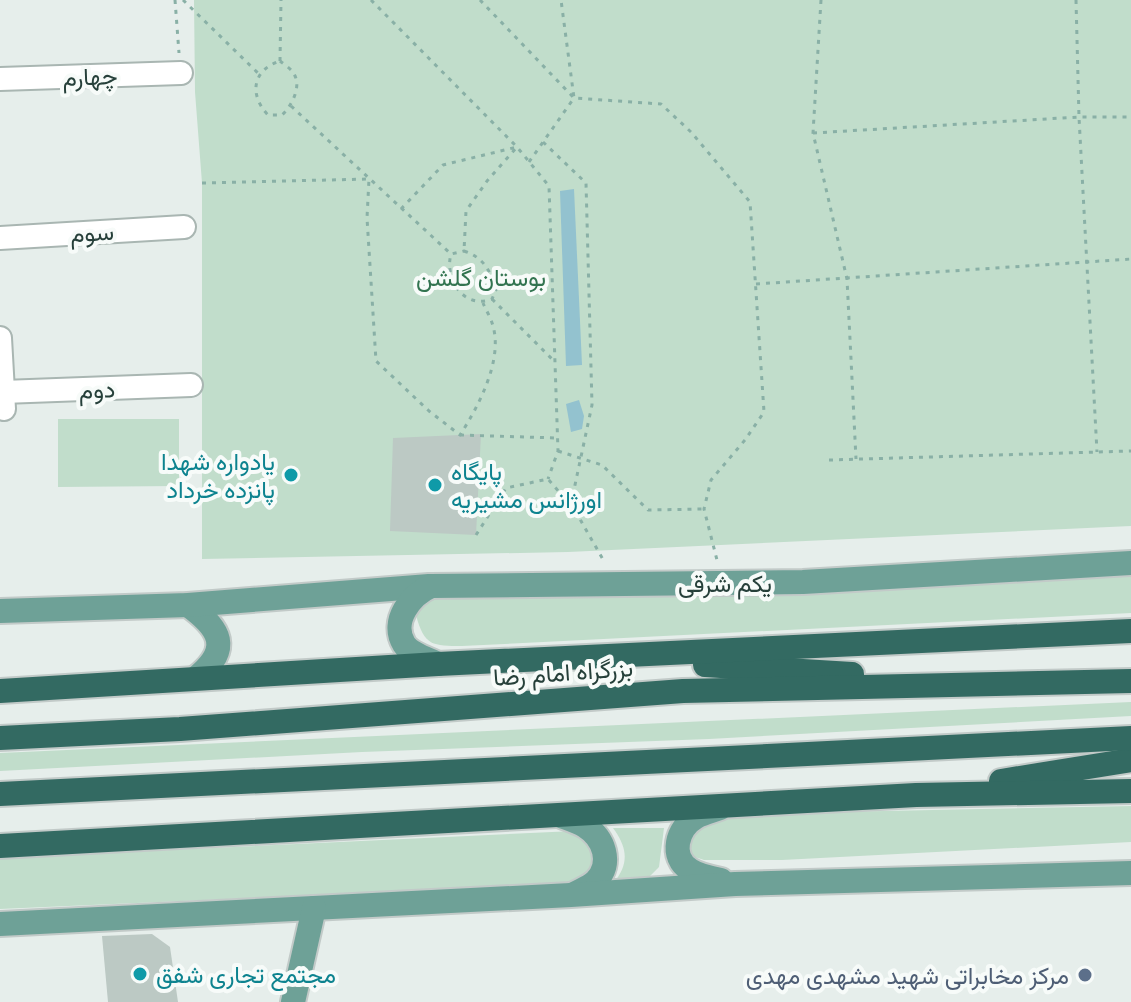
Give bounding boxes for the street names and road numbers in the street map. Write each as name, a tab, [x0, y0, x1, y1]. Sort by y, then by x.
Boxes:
street label: چهارم	[62, 61, 118, 94]
street label: سوم	[69, 217, 115, 250]
street label: دوم	[78, 374, 116, 407]
street label: یکم شرقی	[678, 569, 772, 600]
street label: بزرگراه امام رضا	[492, 653, 634, 694]

